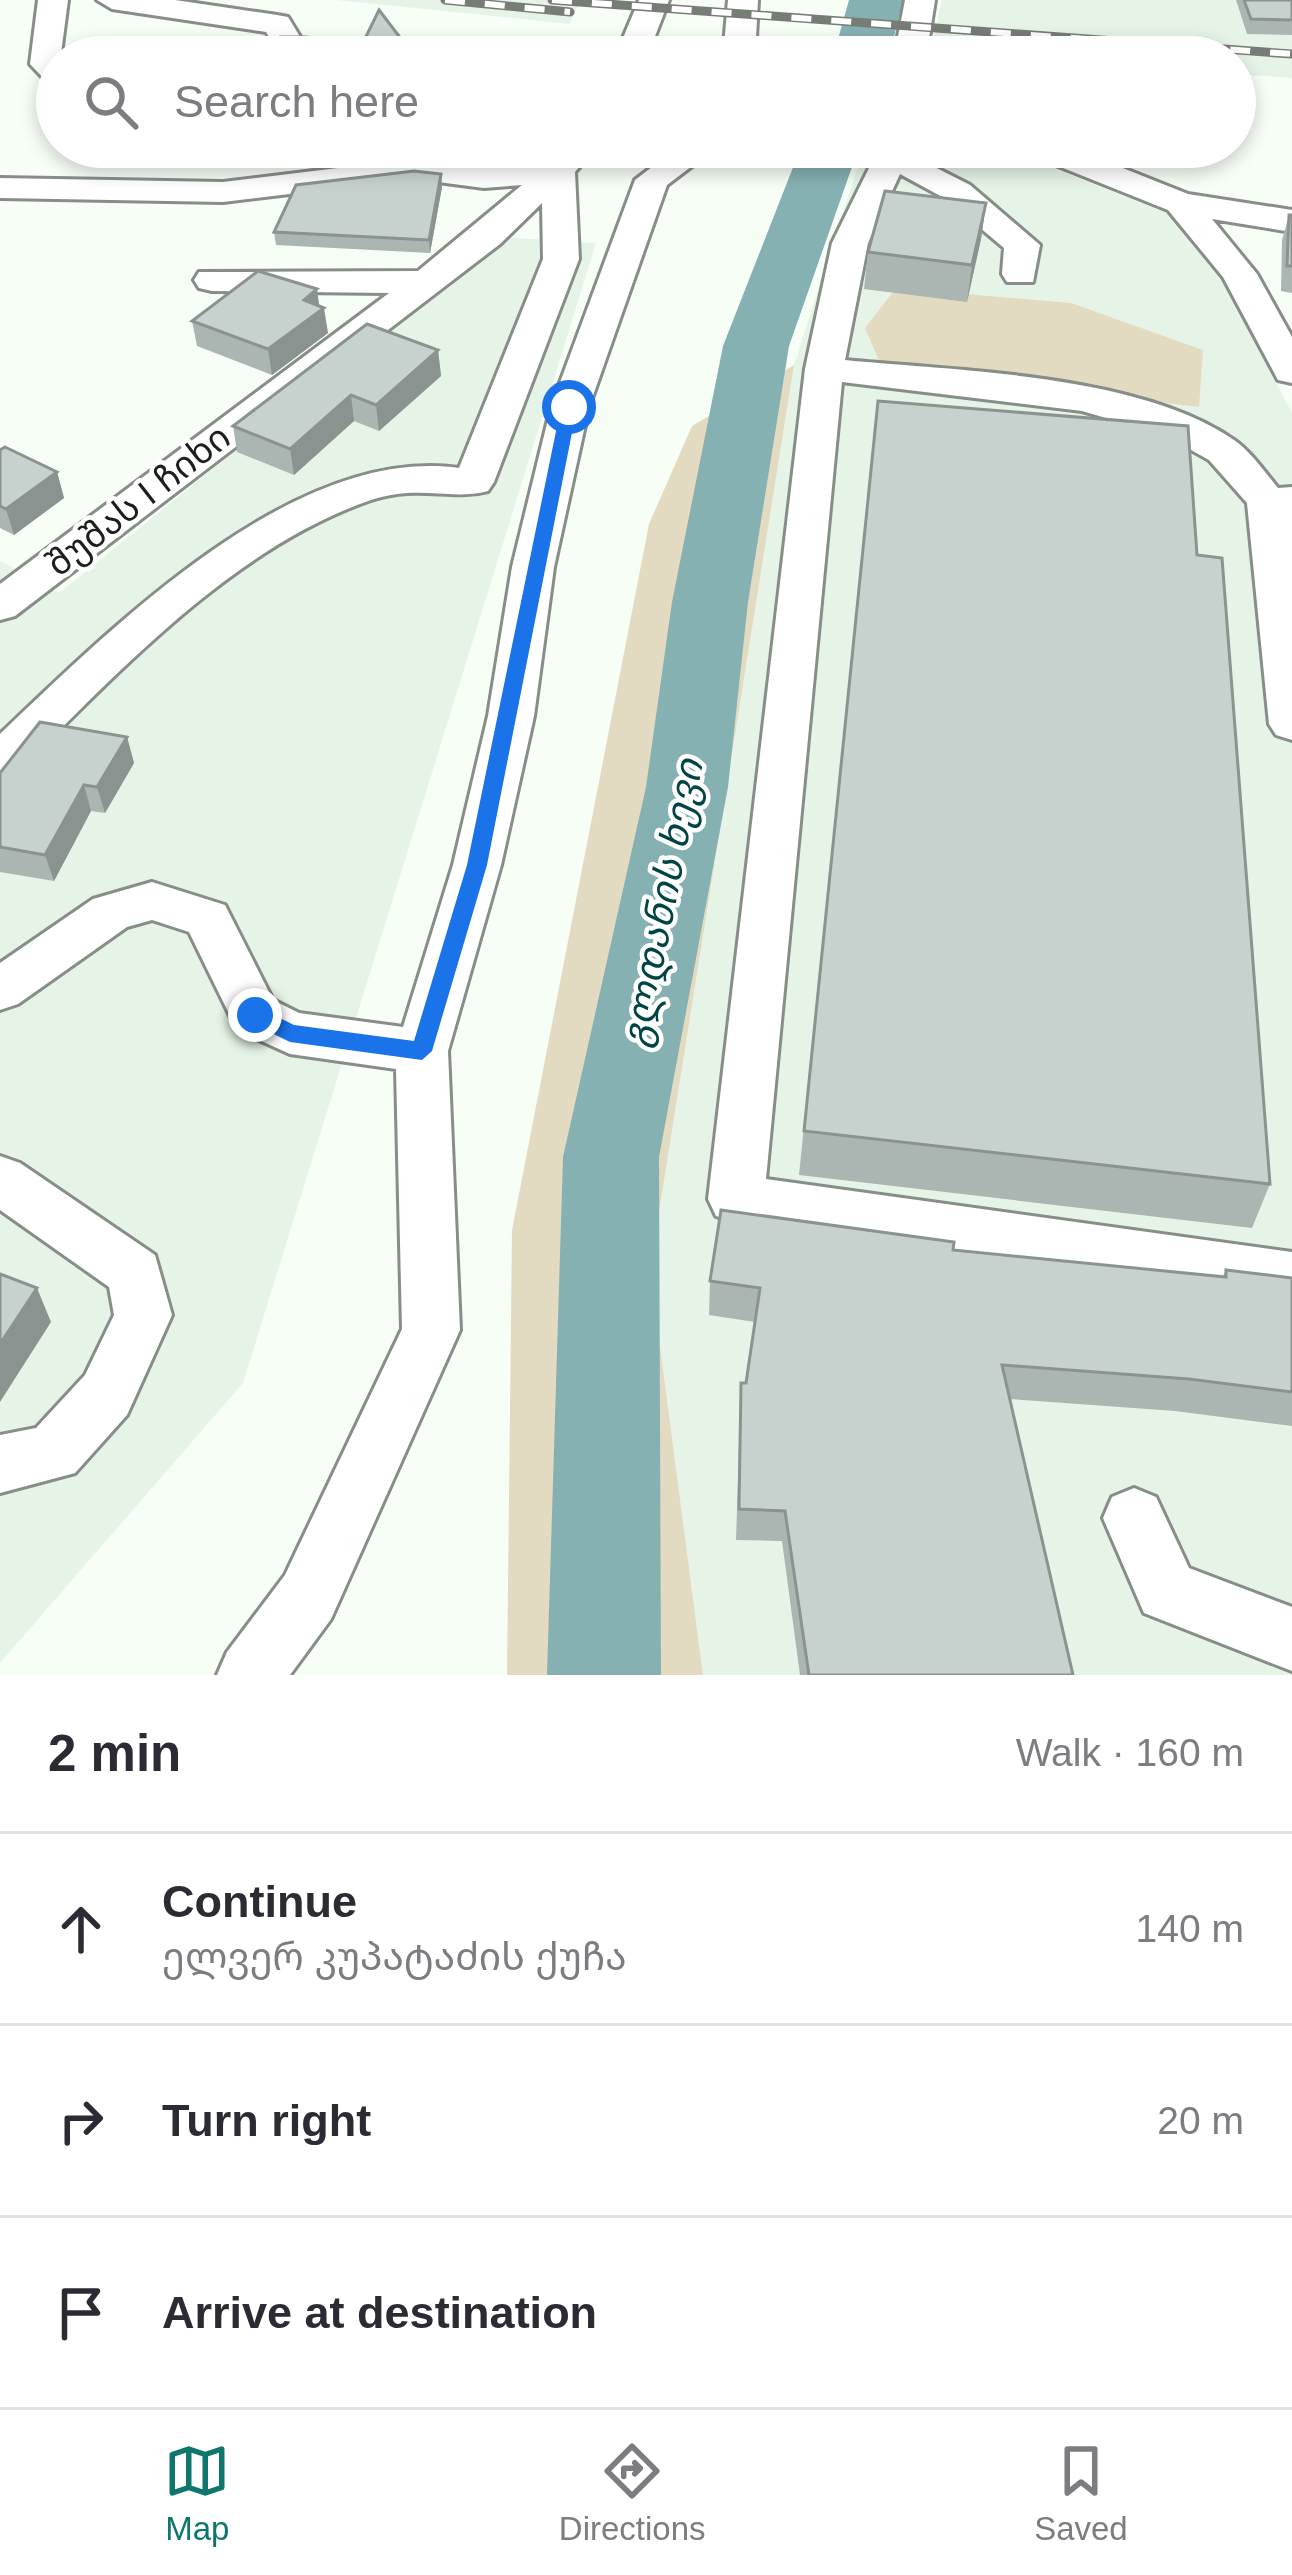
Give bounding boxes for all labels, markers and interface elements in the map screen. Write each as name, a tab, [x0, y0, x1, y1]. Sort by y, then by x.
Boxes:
search box	[36, 36, 1256, 168]
icon: search	[78, 69, 144, 135]
text: Search here	[174, 76, 419, 127]
route start	[542, 380, 596, 434]
street label: შუშას I ჩიხი	[38, 416, 238, 585]
water label: გლდანის ხევი	[613, 754, 713, 1051]
route end	[228, 988, 282, 1042]
text: 2 min	[48, 1725, 181, 1782]
text: Walk · 160 m	[1016, 1731, 1244, 1774]
text: Continue	[162, 1876, 357, 1927]
icon: ahead	[48, 1896, 114, 1962]
text: 140 m	[1136, 1907, 1244, 1950]
text: ელვერ კუპატაძის ქუჩა	[162, 1935, 627, 1978]
icon: right	[48, 2088, 114, 2154]
text: Turn right	[162, 2095, 371, 2146]
text: 20 m	[1157, 2099, 1244, 2142]
icon: arrive	[48, 2280, 114, 2346]
text: Arrive at destination	[162, 2287, 597, 2338]
tab: Map	[164, 2438, 230, 2548]
tab: Directions	[559, 2438, 706, 2548]
tab: Saved	[1034, 2438, 1128, 2548]

